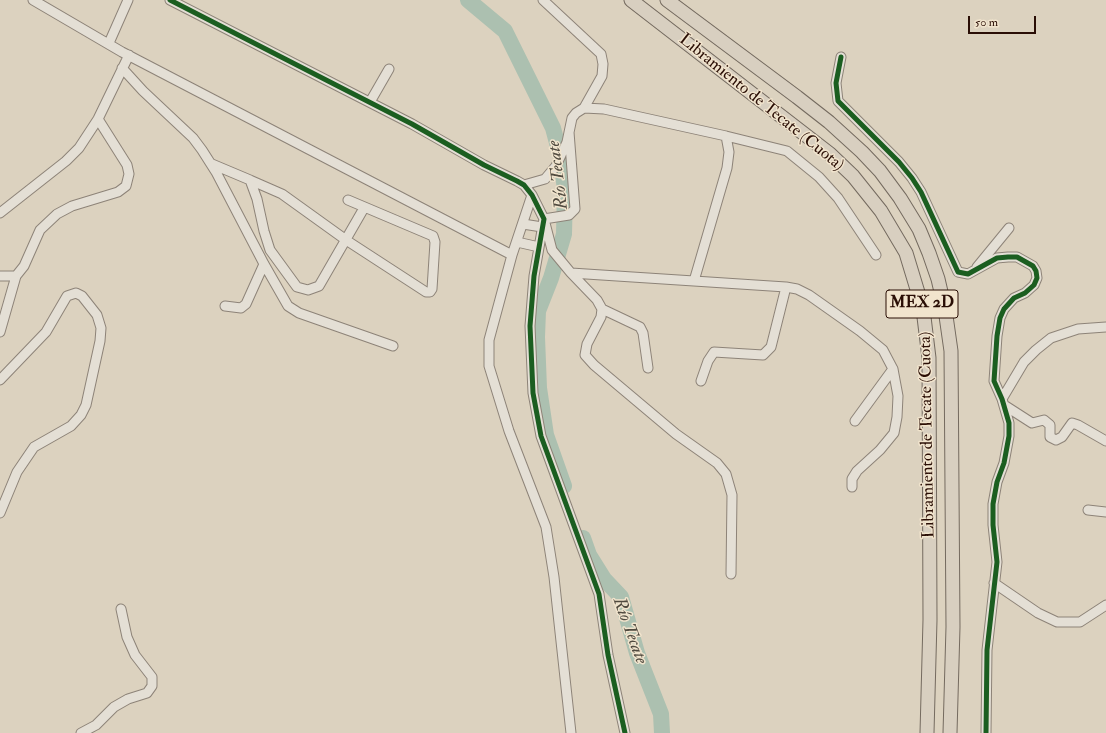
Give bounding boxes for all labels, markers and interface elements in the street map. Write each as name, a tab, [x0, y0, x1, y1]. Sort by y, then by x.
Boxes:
scale bar	[970, 8, 1038, 34]
text: 50 m	[975, 15, 998, 30]
street label: Libramiento de Tecate (Cuota)	[674, 30, 848, 176]
water label: Río Tecate	[544, 139, 574, 211]
road number: MEX 2D	[886, 290, 958, 318]
street label: Libramiento de Tecate (Cuota)	[916, 332, 940, 538]
water label: Río Tecate	[607, 595, 651, 667]

